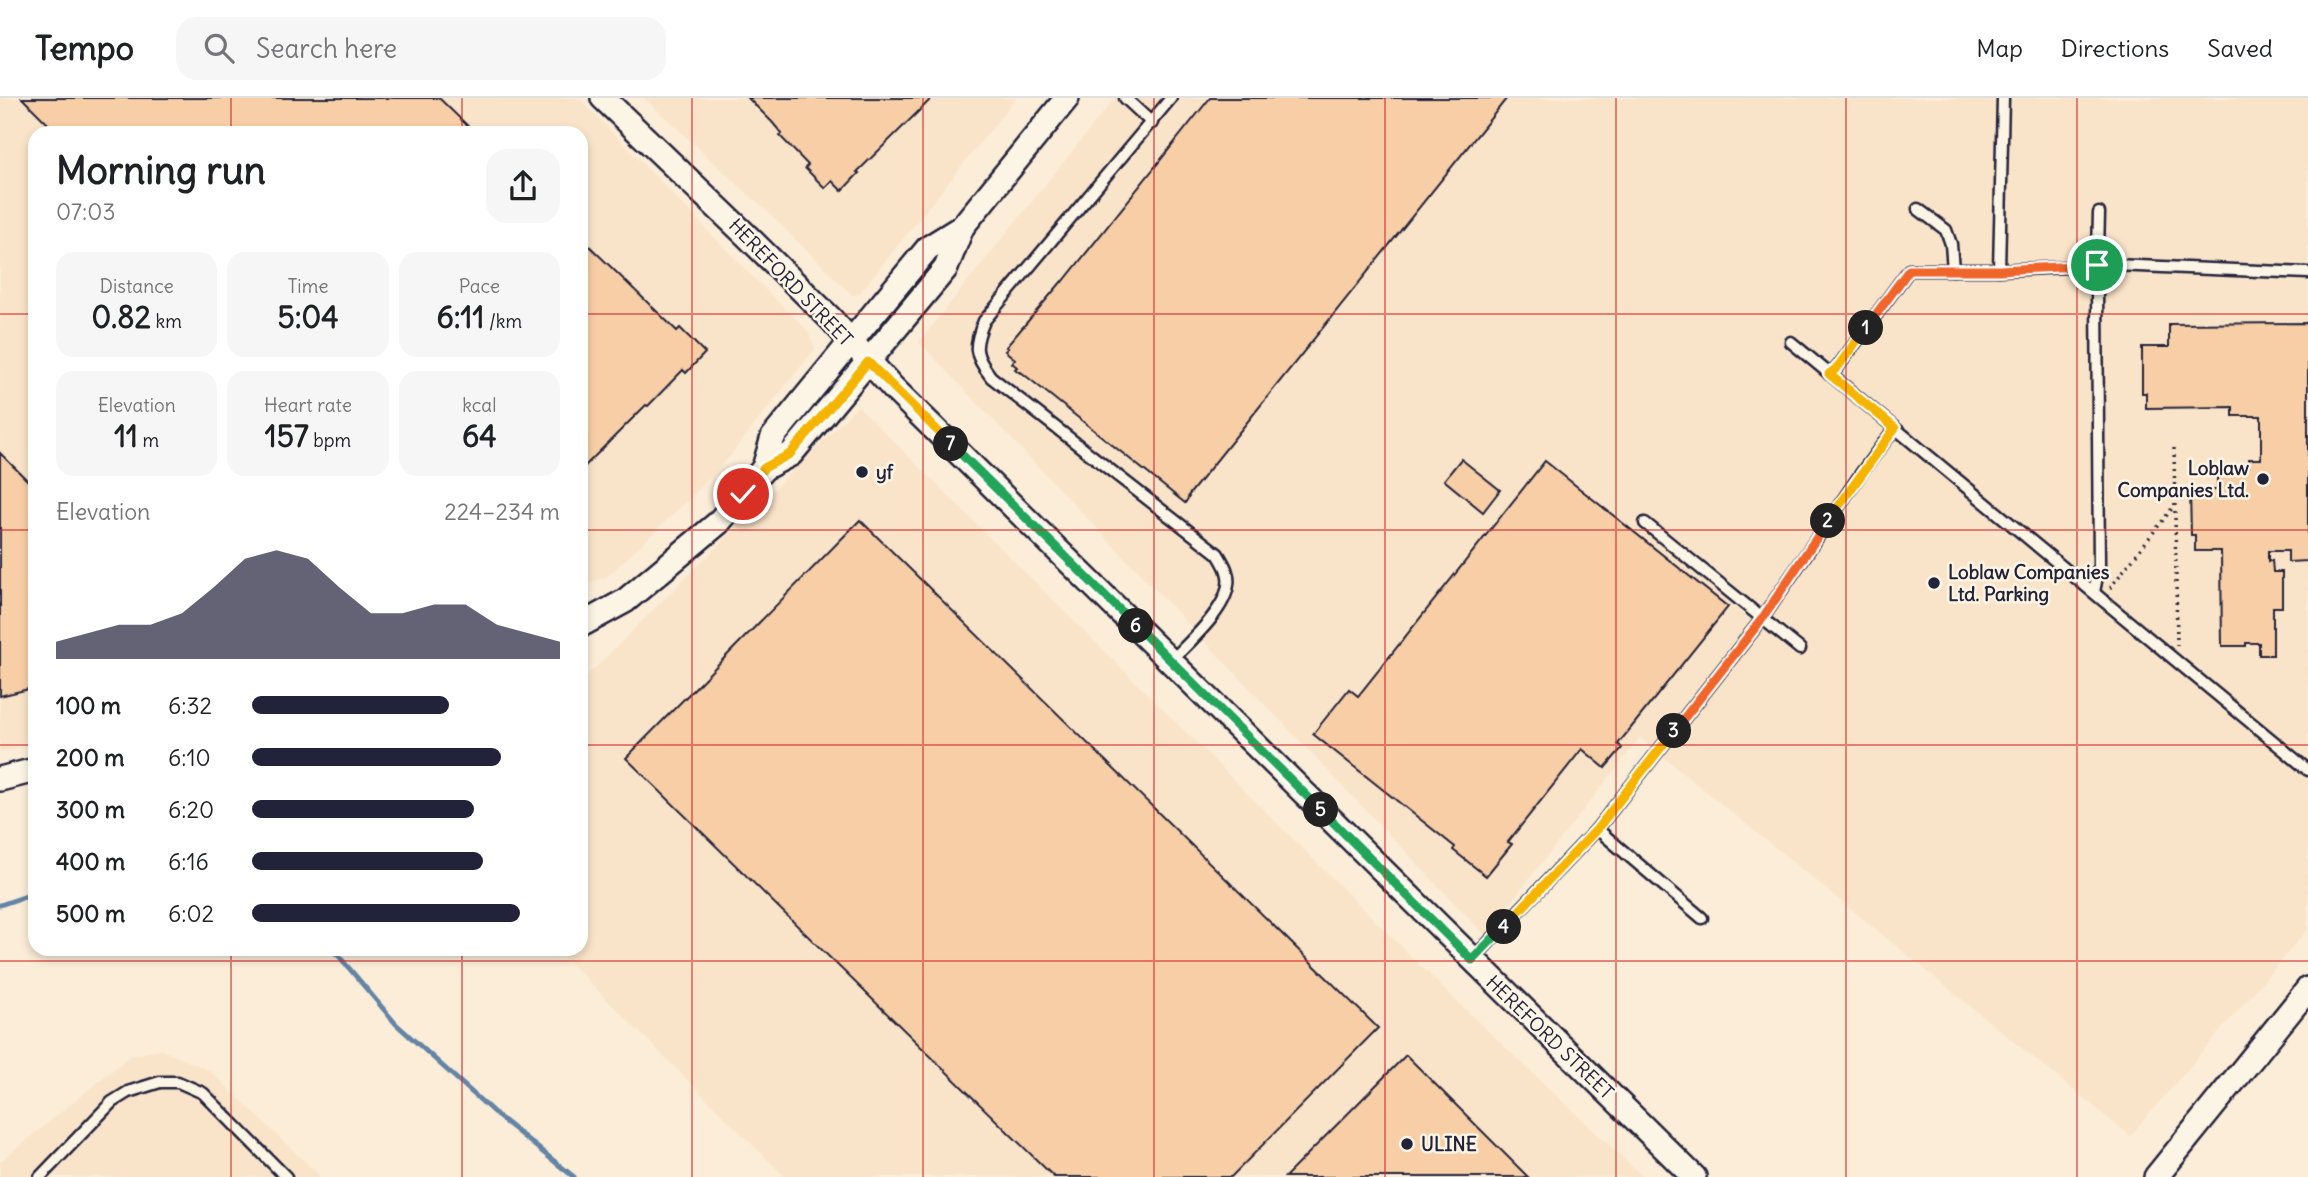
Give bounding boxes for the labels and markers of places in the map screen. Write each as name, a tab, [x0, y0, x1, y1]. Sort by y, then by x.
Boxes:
pin	[2067, 235, 2127, 295]
pin: 1	[1848, 310, 1884, 345]
pin: 7	[934, 426, 968, 462]
place label: Loblaw Companies Ltd.	[2118, 456, 2249, 502]
place label: yf	[876, 460, 894, 484]
pin	[713, 464, 773, 524]
marker: yf	[854, 464, 870, 480]
marker: Loblaw Companies Ltd.	[2255, 471, 2271, 487]
pin: 2	[1811, 504, 1846, 538]
place label: Loblaw Companies Ltd. Parking	[1948, 560, 2110, 606]
marker: Loblaw Companies Ltd. Parking	[1926, 575, 1942, 591]
pin: 6	[1118, 608, 1154, 644]
pin: 3	[1656, 714, 1692, 748]
pin: 5	[1304, 792, 1338, 828]
pin: 4	[1486, 910, 1522, 944]
place label: ULINE	[1421, 1132, 1477, 1156]
marker: ULINE	[1399, 1136, 1415, 1152]

